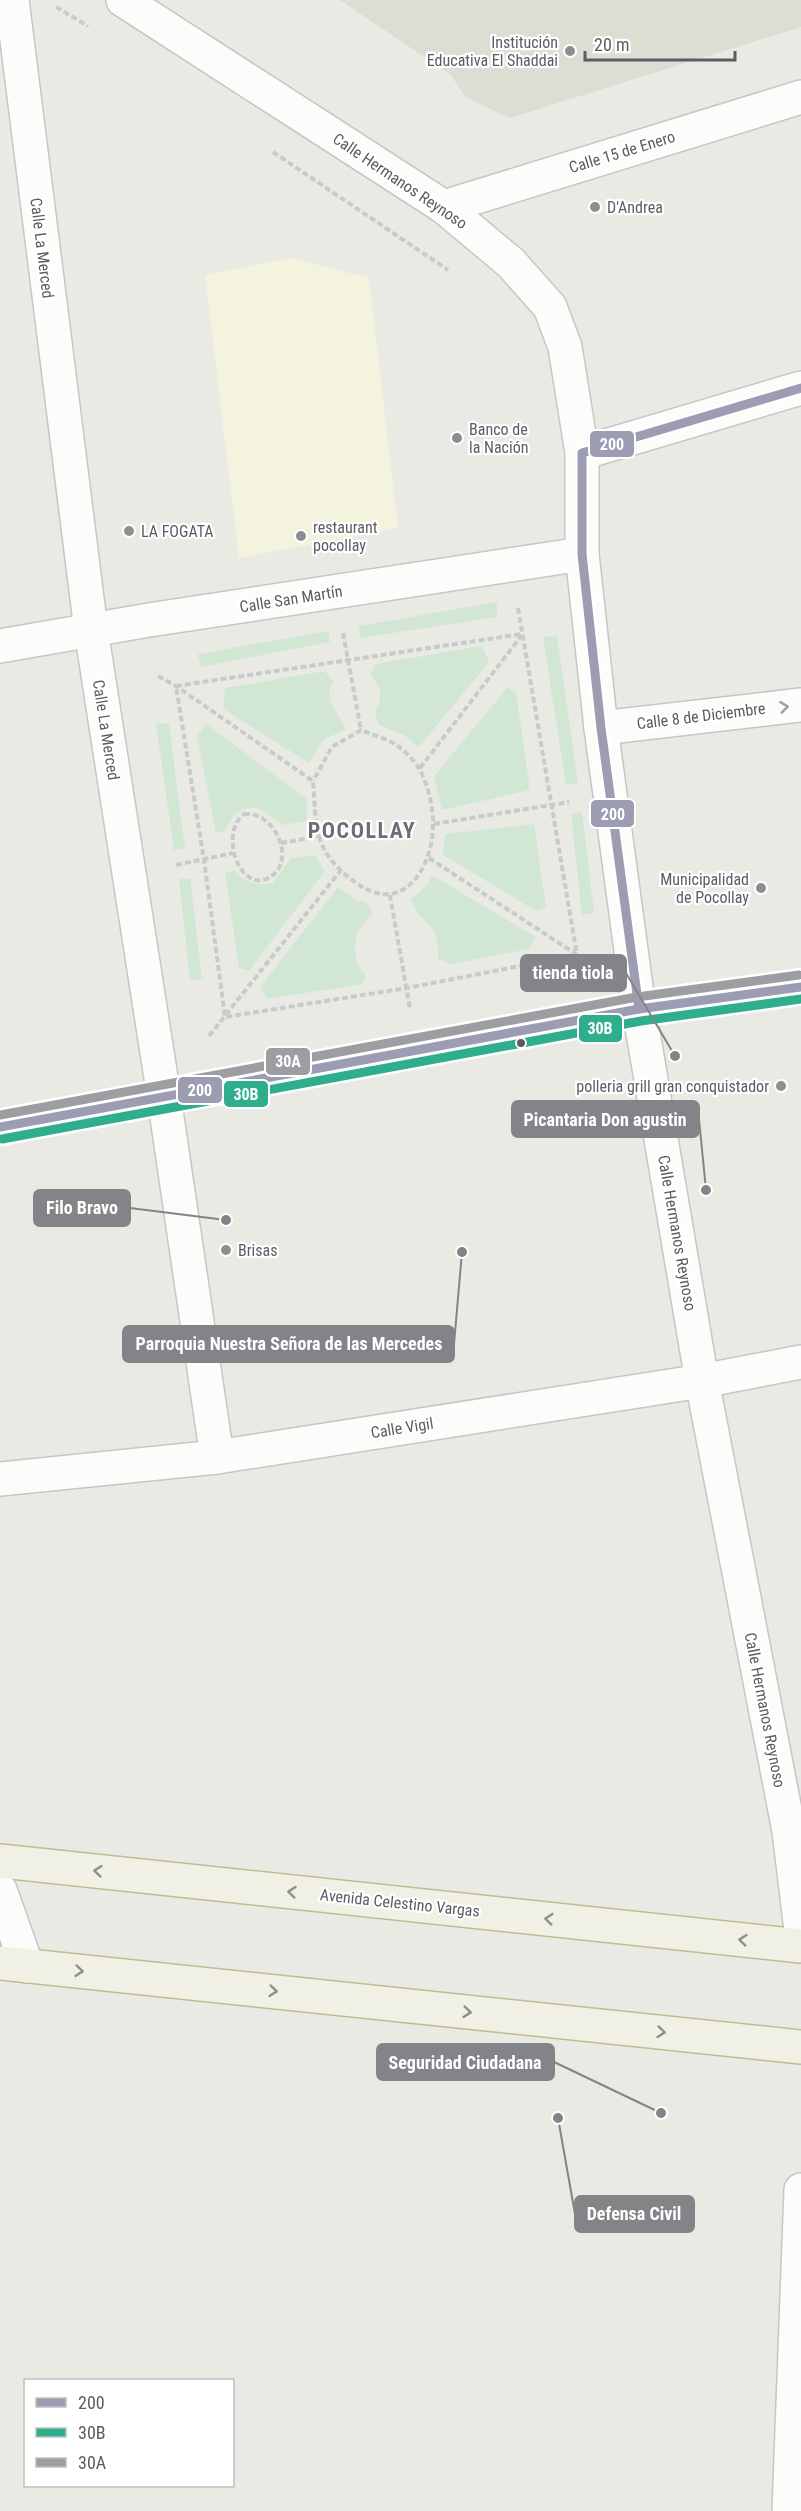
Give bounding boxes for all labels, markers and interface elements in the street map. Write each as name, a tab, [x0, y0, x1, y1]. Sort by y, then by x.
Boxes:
scale bar	[585, 24, 735, 62]
place label: Institución Educativa El Shaddai	[427, 33, 558, 70]
text: 20 m	[594, 34, 629, 55]
marker: Institución Educativa El Shaddai	[563, 44, 577, 58]
street label: Calle 15 de Enero	[567, 127, 677, 177]
street label: Calle Hermanos Reynoso	[329, 129, 471, 233]
street label: Calle La Merced	[26, 197, 58, 299]
place label: D'Andrea	[607, 198, 663, 217]
marker: D'Andrea	[588, 200, 602, 214]
place label: Banco de la Nación	[469, 420, 528, 457]
line badge: 200	[589, 430, 635, 458]
marker: Banco de la Nación	[450, 431, 464, 445]
text: 200	[600, 435, 624, 454]
place label: restaurant pocollay	[313, 518, 378, 555]
place label: LA FOGATA	[141, 522, 214, 541]
marker: LA FOGATA	[122, 524, 136, 538]
marker: restaurant pocollay	[294, 529, 308, 543]
street label: Calle San Martín	[238, 581, 344, 617]
street label: Calle La Merced	[89, 678, 123, 782]
street label: Calle 8 de Diciembre	[636, 699, 766, 733]
one-way arrow	[780, 701, 789, 713]
line badge: 200	[590, 799, 635, 828]
text: 200	[601, 805, 625, 824]
district label: POCOLLAY	[308, 818, 416, 843]
place label: Municipalidad de Pocollay	[660, 870, 749, 907]
marker: Municipalidad de Pocollay	[754, 881, 768, 895]
callout: tienda tiola	[521, 955, 626, 991]
text: tienda tiola	[532, 962, 614, 983]
line badge: 30B	[578, 1014, 623, 1043]
text: 30B	[587, 1019, 613, 1038]
unlabelled marker	[515, 1037, 527, 1049]
line badge: 30A	[265, 1047, 311, 1076]
text: 30A	[275, 1052, 301, 1071]
line badge: 200	[177, 1076, 223, 1104]
place label: polleria grill gran conquistador	[576, 1077, 769, 1096]
marker: polleria grill gran conquistador	[774, 1079, 788, 1093]
line badge: 30B	[223, 1080, 269, 1108]
text: 200	[188, 1081, 212, 1100]
text: 30B	[233, 1085, 259, 1104]
callout: Picantaria Don agustin	[512, 1101, 699, 1137]
text: Picantaria Don agustin	[523, 1109, 687, 1130]
street label: Calle Hermanos Reynoso	[654, 1154, 700, 1312]
callout: Filo Bravo	[34, 1190, 130, 1226]
text: Filo Bravo	[46, 1197, 118, 1218]
place label: Brisas	[238, 1241, 278, 1260]
marker: Brisas	[219, 1243, 233, 1257]
callout: Parroquia Nuestra Señora de las Mercedes	[123, 1326, 454, 1362]
text: Parroquia Nuestra Señora de las Mercedes	[136, 1333, 442, 1354]
street label: Calle Vigil	[369, 1414, 435, 1442]
street label: Calle Hermanos Reynoso	[741, 1631, 789, 1789]
one-way arrow	[94, 1865, 103, 1878]
street label: Avenida Celestino Vargas	[319, 1885, 481, 1921]
one-way arrow	[288, 1886, 297, 1899]
one-way arrow	[544, 1913, 553, 1926]
one-way arrow	[738, 1934, 747, 1946]
one-way arrow	[75, 1964, 84, 1977]
one-way arrow	[268, 1984, 278, 1997]
one-way arrow	[462, 2005, 471, 2018]
one-way arrow	[656, 2025, 665, 2038]
callout: Seguridad Ciudadana	[377, 2044, 554, 2080]
text: Seguridad Ciudadana	[389, 2052, 542, 2073]
callout: Defensa Civil	[575, 2196, 694, 2232]
text: Defensa Civil	[587, 2203, 681, 2224]
legend	[24, 2379, 234, 2487]
text: 200	[78, 2392, 105, 2413]
text: 30B	[78, 2422, 106, 2443]
text: 30A	[78, 2452, 107, 2473]

